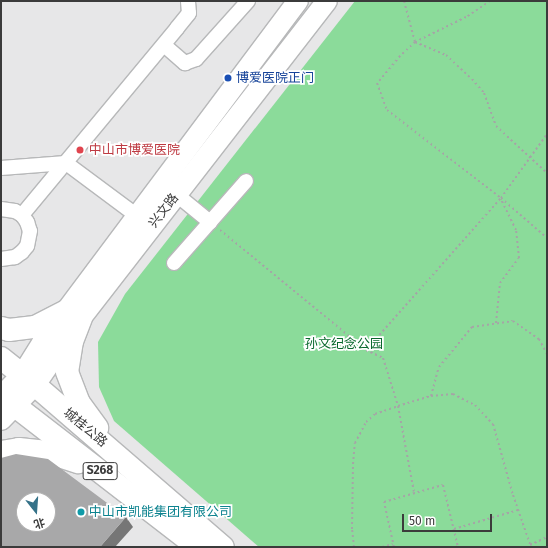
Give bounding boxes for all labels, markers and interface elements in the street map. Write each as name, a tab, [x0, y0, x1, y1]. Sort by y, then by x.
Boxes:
place label: 博爱医院正门	[236, 70, 314, 86]
marker: 博爱医院正门	[223, 73, 233, 83]
place label: 中山市博爱医院	[89, 142, 180, 158]
marker: 中山市博爱医院	[74, 144, 86, 156]
street label: 兴文路	[146, 191, 182, 231]
park label: 孙文纪念公园	[305, 336, 383, 352]
street label: 城桂公路	[60, 405, 110, 451]
road number: S268	[82, 461, 118, 481]
north arrow	[16, 492, 56, 532]
place label: 中山市凯能集团有限公司	[89, 504, 232, 520]
scale bar	[404, 506, 494, 532]
marker: 中山市凯能集团有限公司	[76, 507, 86, 517]
text: 50 m	[409, 514, 435, 528]
text: 北	[32, 515, 47, 531]

